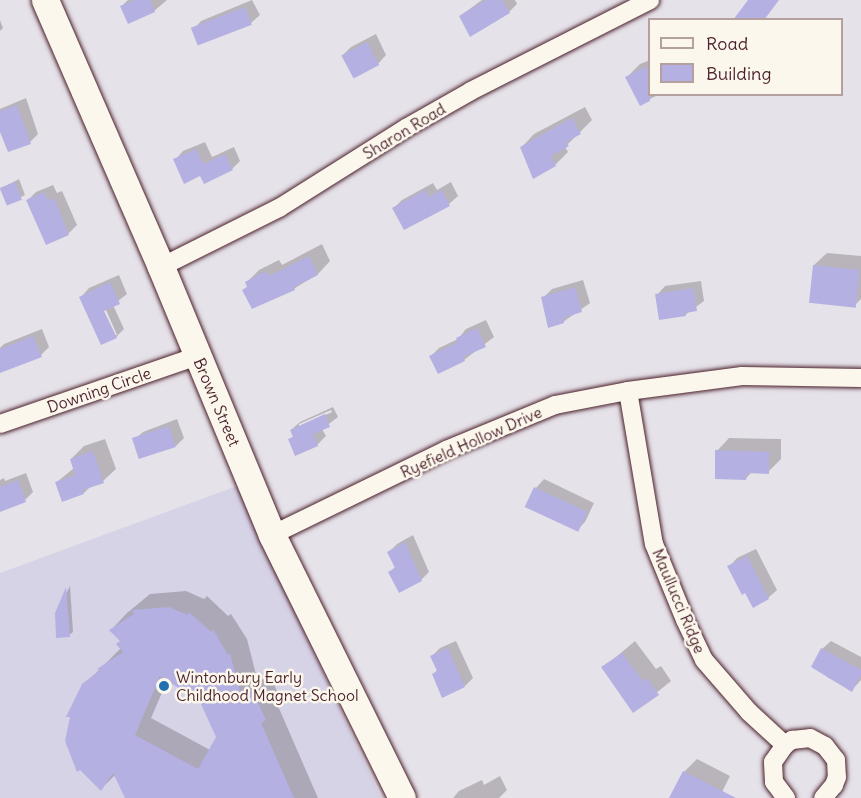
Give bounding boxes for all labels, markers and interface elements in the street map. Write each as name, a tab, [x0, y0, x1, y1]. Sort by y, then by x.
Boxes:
legend	[648, 18, 843, 96]
text: Road	[706, 32, 748, 55]
text: Building	[706, 62, 771, 85]
street label: Sharon Road	[359, 99, 449, 163]
street label: Brown Street	[190, 355, 244, 449]
street label: Downing Circle	[45, 363, 153, 417]
street label: Ryefield Hollow Drive	[397, 402, 545, 482]
street label: Maullucci Ridge	[648, 546, 710, 656]
place label: Wintonbury Early Childhood Magnet School	[176, 667, 359, 705]
marker: Wintonbury Early Childhood Magnet School	[157, 679, 171, 693]

